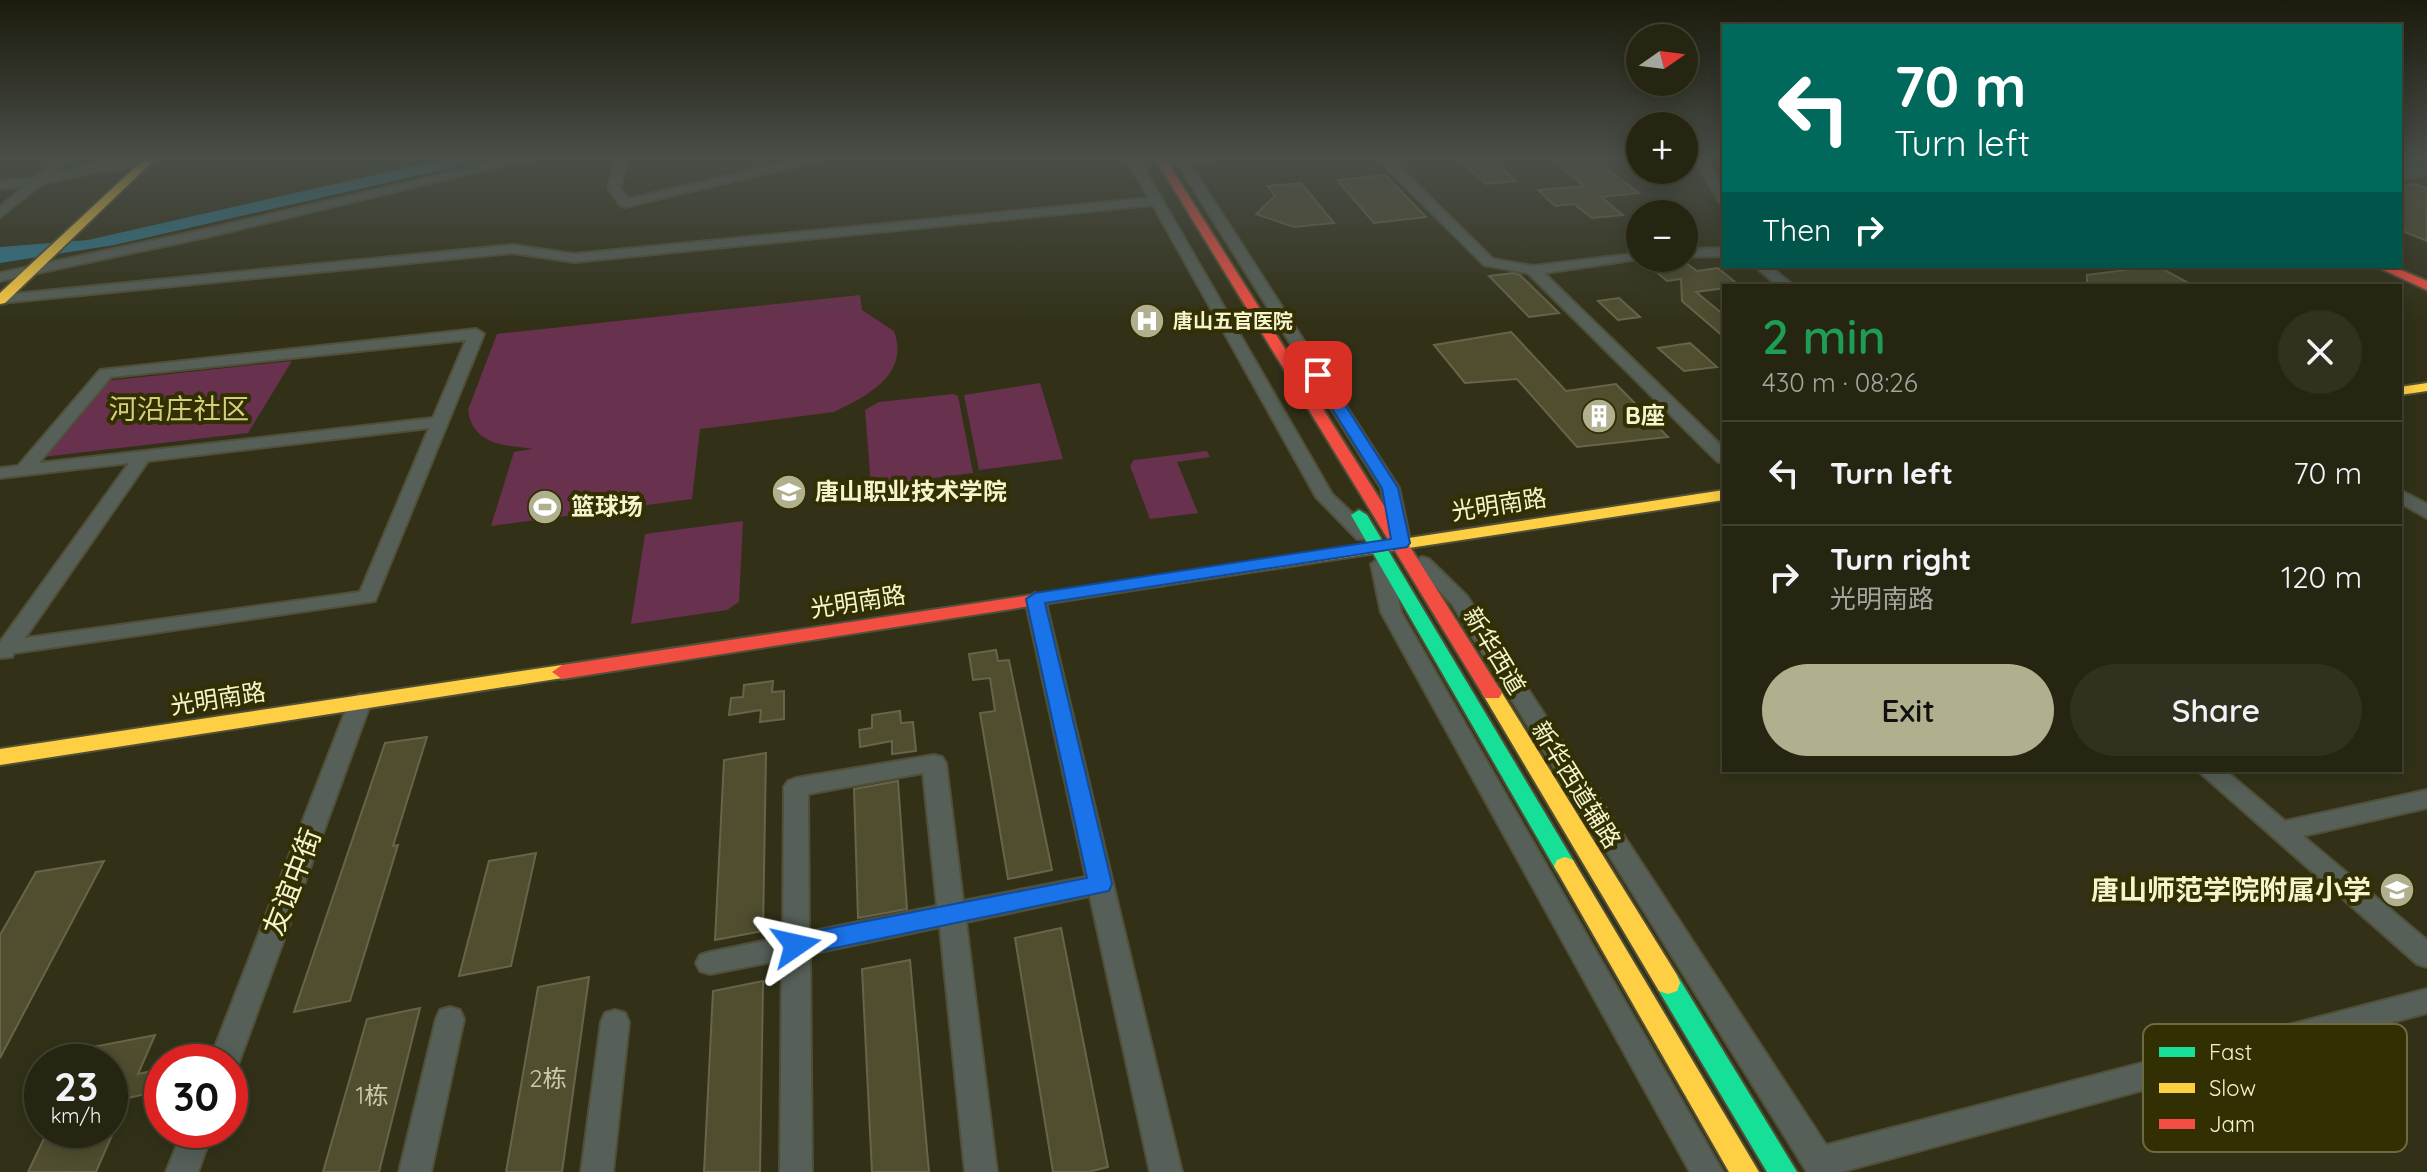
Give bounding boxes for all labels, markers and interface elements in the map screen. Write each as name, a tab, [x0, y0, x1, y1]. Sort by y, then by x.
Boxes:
north arrow	[1626, 24, 1698, 96]
map controls	[1626, 24, 1698, 272]
text: 70 m	[1894, 51, 2026, 121]
icon: left	[1762, 56, 1866, 160]
button: +	[1626, 112, 1698, 184]
text: Turn left	[1894, 120, 2030, 165]
button: −	[1626, 200, 1698, 272]
icon: right	[1847, 208, 1891, 252]
text: Then	[1762, 211, 1831, 249]
hospital icon: 唐山五官医院	[1128, 302, 1166, 340]
text: 2 min	[1762, 306, 1886, 366]
place label: 唐山五官医院	[1173, 308, 1293, 333]
button: close	[2278, 310, 2362, 394]
pin	[1284, 341, 1352, 409]
icon: arrive	[1296, 353, 1340, 397]
text: 430 m · 08:26	[1762, 366, 1918, 399]
district label: 河沿庄社区	[109, 391, 249, 426]
building icon: B座	[1580, 397, 1618, 435]
place label: B座	[1625, 400, 1665, 430]
icon: left	[1762, 451, 1806, 495]
text: Turn left	[1830, 454, 1953, 492]
text: 70 m	[2293, 454, 2362, 492]
school or university icon: 唐山职业技术学院	[770, 473, 808, 511]
place label: 唐山职业技术学院	[815, 476, 1007, 506]
street label: 光明南路	[1449, 482, 1549, 526]
sports icon: 篮球场	[526, 488, 564, 526]
place label: 篮球场	[571, 491, 643, 521]
text: Turn right	[1830, 540, 1971, 578]
icon: right	[1762, 555, 1806, 599]
text: 120 m	[2281, 558, 2362, 596]
street label: 光明南路	[808, 579, 908, 623]
text: 光明南路	[1830, 582, 1934, 615]
street label: 新华西道	[1457, 602, 1532, 699]
button: Exit	[1762, 664, 2054, 756]
button: Share	[2070, 664, 2362, 756]
street label: 光明南路	[168, 676, 268, 720]
street label: 新华西道辅路	[1526, 715, 1628, 853]
street label: 友谊中街	[255, 823, 328, 940]
school or university icon: 唐山师范学院附属小学	[2378, 871, 2416, 909]
place label: 唐山师范学院附属小学	[2091, 872, 2371, 907]
position arrow	[754, 903, 838, 987]
legend	[2143, 1024, 2407, 1152]
text: Fast	[2209, 1038, 2252, 1066]
speed limit sign: 30	[144, 1044, 248, 1148]
text: 23	[54, 1061, 98, 1111]
house number: 2栋	[529, 1063, 567, 1093]
text: Slow	[2209, 1074, 2256, 1102]
house number: 1栋	[356, 1080, 388, 1110]
text: km/h	[51, 1103, 101, 1128]
text: Jam	[2209, 1110, 2255, 1138]

